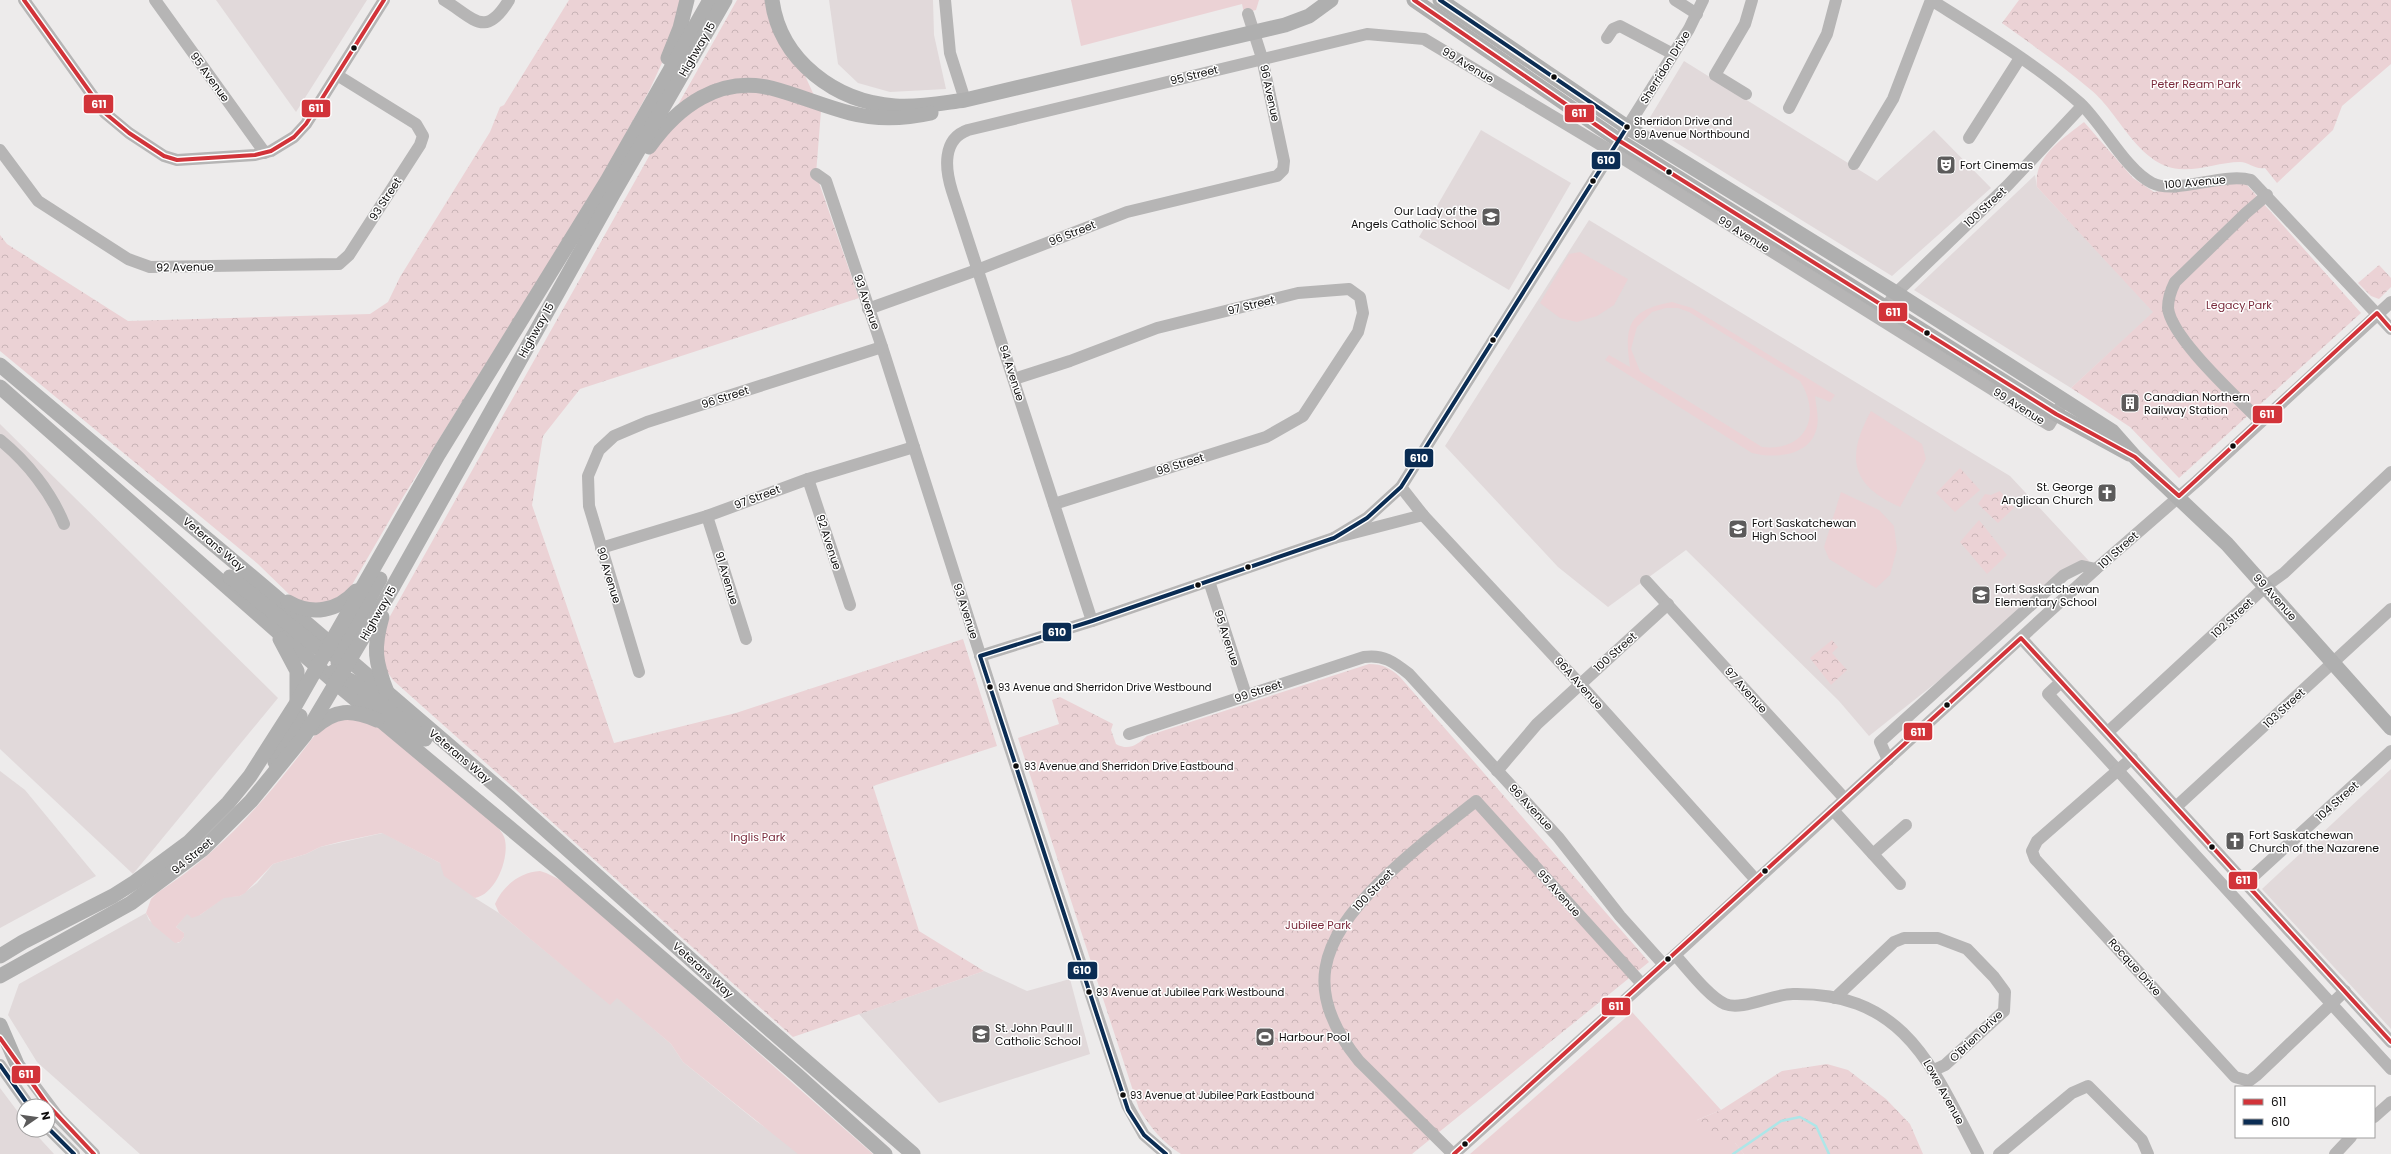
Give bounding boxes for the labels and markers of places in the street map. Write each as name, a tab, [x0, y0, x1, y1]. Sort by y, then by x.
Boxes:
unlabelled marker	[349, 43, 359, 53]
unlabelled marker	[1549, 72, 1559, 82]
place label: Sherridon Drive and 99 Avenue Northbound	[1634, 114, 1749, 142]
marker: Sherridon Drive and 99 Avenue Northbound	[1622, 122, 1632, 132]
theatre icon: Fort Cinemas	[1935, 154, 1957, 176]
place label: Fort Cinemas	[1960, 157, 2033, 173]
unlabelled marker	[1664, 167, 1674, 177]
unlabelled marker	[1588, 176, 1598, 186]
place label: Our Lady of the Angels Catholic School	[1351, 203, 1477, 232]
school or university icon: Our Lady of the Angels Catholic School	[1480, 206, 1502, 228]
unlabelled marker	[1922, 328, 1932, 338]
unlabelled marker	[1488, 335, 1498, 345]
place label: Canadian Northern Railway Station	[2144, 389, 2250, 418]
building icon: Canadian Northern Railway Station	[2119, 392, 2141, 414]
unlabelled marker	[2228, 441, 2238, 451]
place label: St. George Anglican Church	[2001, 479, 2093, 508]
church icon: St. George Anglican Church	[2096, 482, 2118, 504]
place label: Fort Saskatchewan High School	[1752, 515, 1856, 544]
school or university icon: Fort Saskatchewan High School	[1727, 518, 1749, 540]
unlabelled marker	[1243, 562, 1253, 572]
unlabelled marker	[1193, 580, 1203, 590]
place label: Fort Saskatchewan Elementary School	[1995, 581, 2099, 610]
school or university icon: Fort Saskatchewan Elementary School	[1970, 584, 1992, 606]
place label: 93 Avenue and Sherridon Drive Westbound	[998, 680, 1212, 695]
marker: 93 Avenue and Sherridon Drive Westbound	[985, 682, 995, 692]
unlabelled marker	[1942, 700, 1952, 710]
place label: 93 Avenue and Sherridon Drive Eastbound	[1024, 759, 1234, 774]
marker: 93 Avenue and Sherridon Drive Eastbound	[1011, 761, 1021, 771]
place label: Fort Saskatchewan Church of the Nazarene	[2249, 827, 2379, 856]
church icon: Fort Saskatchewan Church of the Nazarene	[2224, 830, 2246, 852]
unlabelled marker	[2207, 842, 2217, 852]
unlabelled marker	[1760, 866, 1770, 876]
unlabelled marker	[1663, 954, 1673, 964]
place label: 93 Avenue at Jubilee Park Westbound	[1096, 985, 1284, 1000]
marker: 93 Avenue at Jubilee Park Westbound	[1084, 987, 1094, 997]
place label: St. John Paul II Catholic School	[995, 1020, 1081, 1049]
school or university icon: St. John Paul II Catholic School	[970, 1023, 992, 1045]
sports icon: Harbour Pool	[1254, 1026, 1276, 1048]
place label: Harbour Pool	[1279, 1029, 1350, 1045]
place label: 93 Avenue at Jubilee Park Eastbound	[1130, 1088, 1314, 1103]
marker: 93 Avenue at Jubilee Park Eastbound	[1118, 1090, 1128, 1100]
unlabelled marker	[1460, 1139, 1470, 1149]

